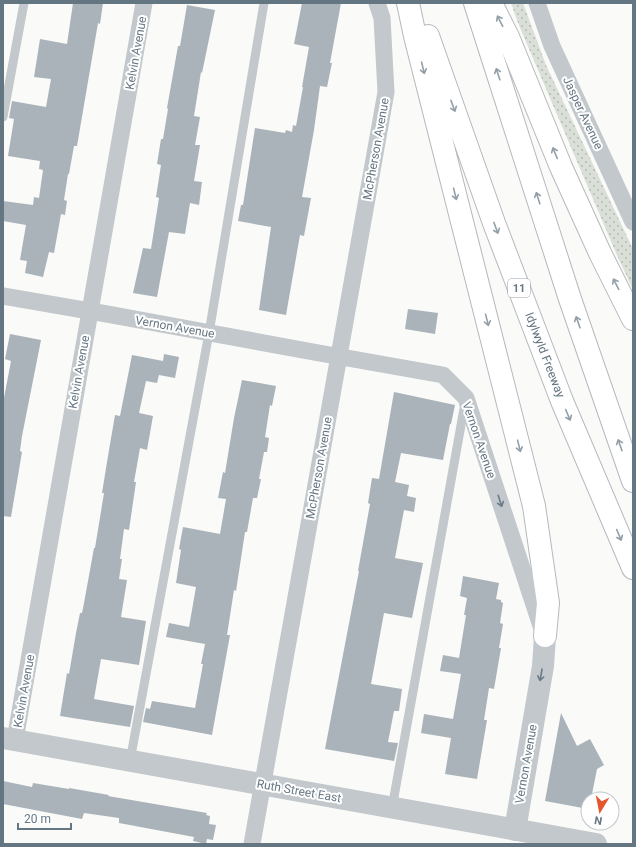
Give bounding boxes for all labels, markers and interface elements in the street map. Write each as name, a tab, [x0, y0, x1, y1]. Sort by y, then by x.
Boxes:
street label: Kelvin Avenue	[123, 15, 149, 91]
one-way arrow	[495, 15, 503, 27]
one-way arrow	[420, 61, 427, 74]
one-way arrow	[494, 68, 501, 81]
street label: Jasper Avenue	[560, 74, 606, 152]
street label: McPherson Avenue	[360, 97, 392, 201]
one-way arrow	[449, 99, 457, 111]
one-way arrow	[551, 148, 558, 160]
one-way arrow	[452, 187, 459, 200]
one-way arrow	[534, 192, 541, 205]
one-way arrow	[493, 222, 501, 234]
one-way arrow	[611, 278, 619, 290]
road number: 11	[508, 279, 530, 297]
street label: Idylwyld Freeway	[522, 310, 568, 400]
street label: Vernon Avenue	[134, 313, 216, 341]
one-way arrow	[484, 313, 491, 326]
one-way arrow	[574, 315, 581, 328]
street label: Kelvin Avenue	[66, 334, 92, 410]
street label: Vernon Avenue	[459, 400, 499, 480]
one-way arrow	[565, 408, 572, 420]
street label: McPherson Avenue	[303, 416, 335, 520]
one-way arrow	[616, 438, 623, 451]
one-way arrow	[516, 439, 523, 452]
one-way arrow	[497, 495, 504, 508]
one-way arrow	[616, 528, 623, 540]
street label: Kelvin Avenue	[11, 653, 37, 729]
one-way arrow	[537, 668, 545, 681]
street label: Vernon Avenue	[512, 723, 540, 805]
street label: Ruth Street East	[256, 777, 342, 805]
north arrow	[580, 791, 620, 831]
scale bar	[18, 805, 71, 831]
text: 20 m	[24, 812, 51, 826]
text: N	[593, 813, 603, 827]

